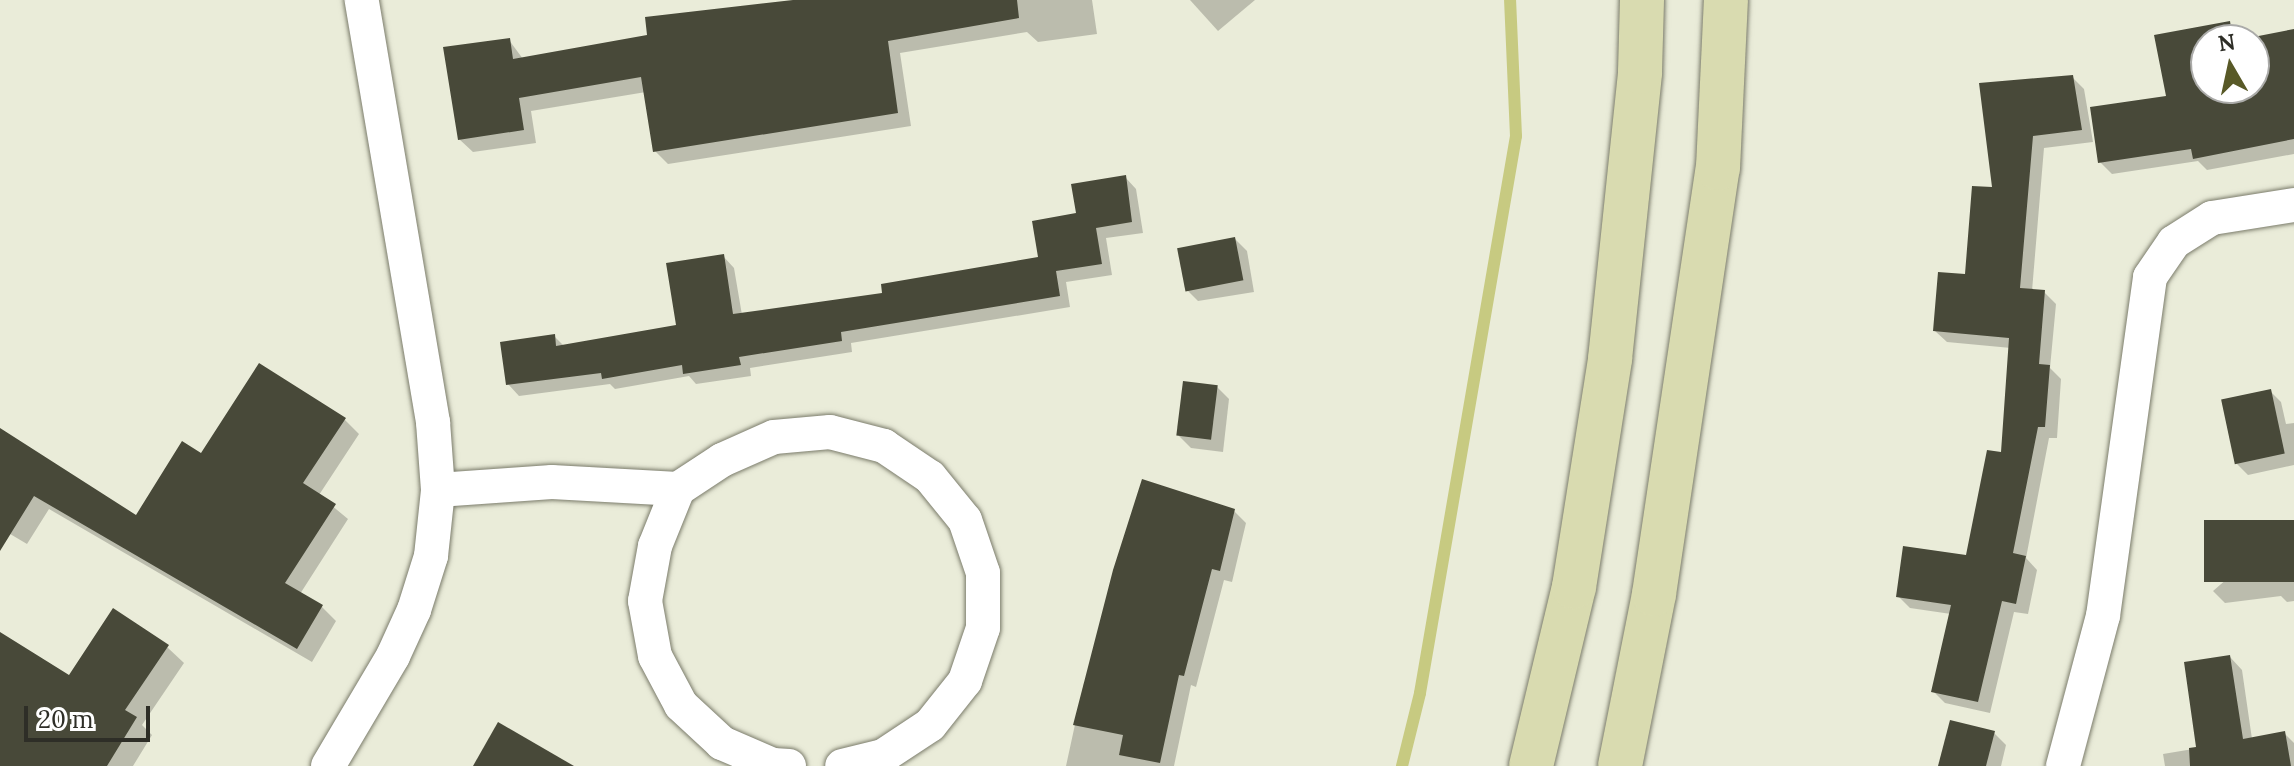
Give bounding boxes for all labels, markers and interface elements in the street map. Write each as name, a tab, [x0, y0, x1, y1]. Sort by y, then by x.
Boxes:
north arrow	[2190, 24, 2270, 104]
text: N	[2216, 27, 2237, 57]
scale bar	[28, 690, 154, 740]
text: 20 m	[38, 704, 94, 735]

